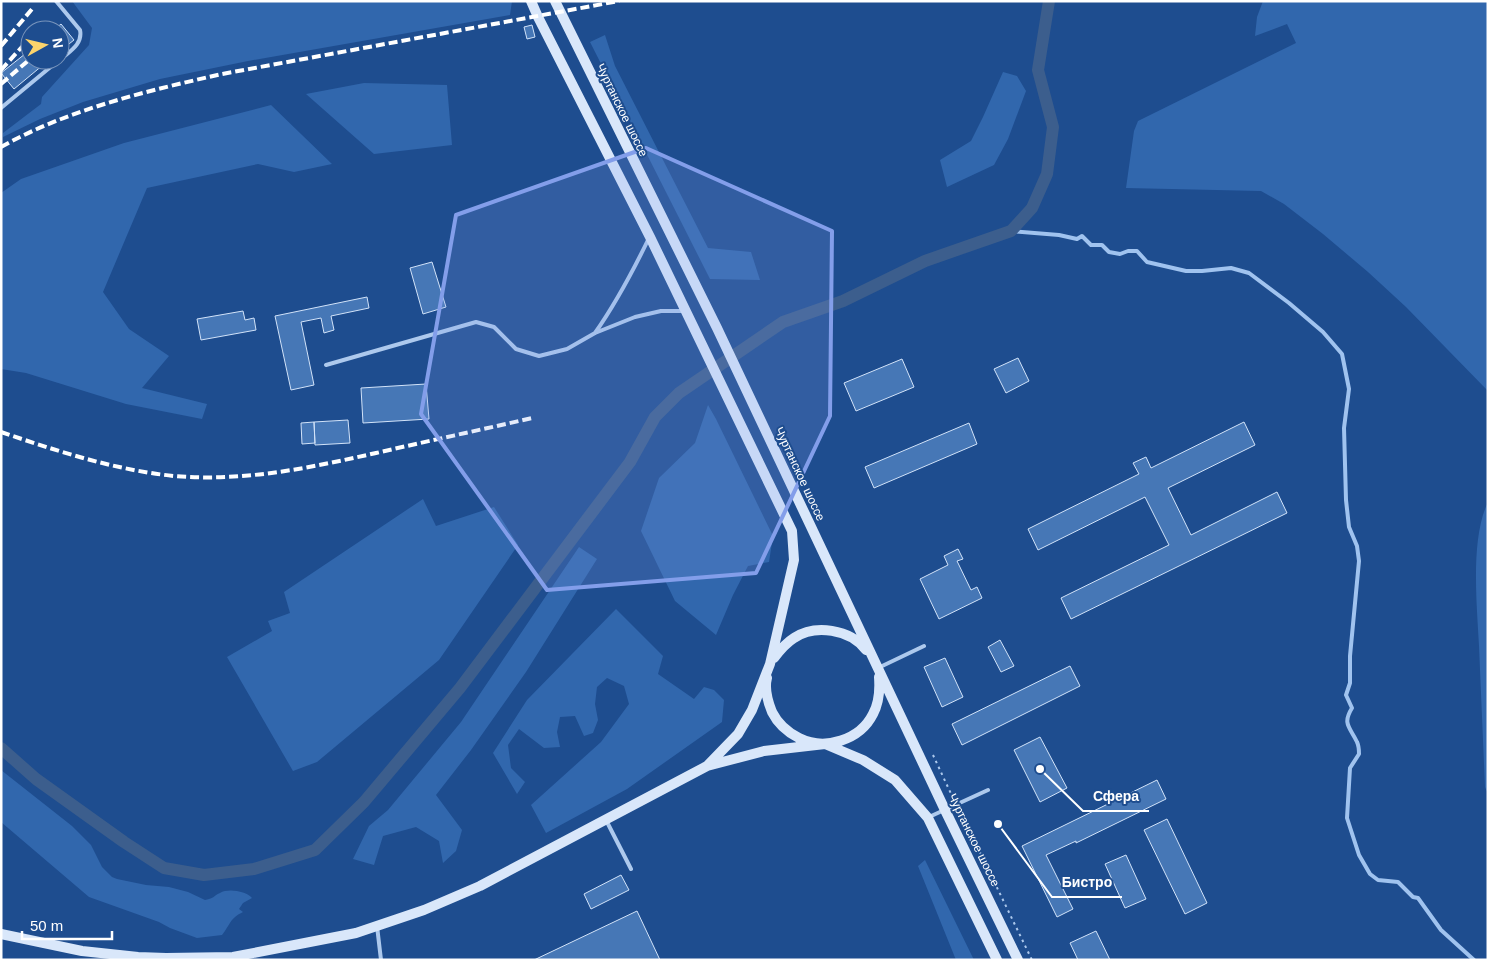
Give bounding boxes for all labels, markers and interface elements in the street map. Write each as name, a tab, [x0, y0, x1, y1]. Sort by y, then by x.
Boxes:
north arrow	[20, 20, 70, 70]
text: N	[49, 37, 67, 49]
street label: Чуртанское шоссе	[593, 61, 651, 159]
street label: Чуртанское шоссе	[772, 425, 828, 523]
callout: Сфера	[1083, 782, 1149, 811]
text: Сфера	[1093, 788, 1139, 804]
street label: Чуртанское шоссе	[945, 791, 1003, 889]
callout: Бистро	[1052, 868, 1122, 897]
text: Бистро	[1062, 874, 1112, 890]
scale bar	[22, 908, 112, 940]
text: 50 m	[30, 917, 63, 934]

